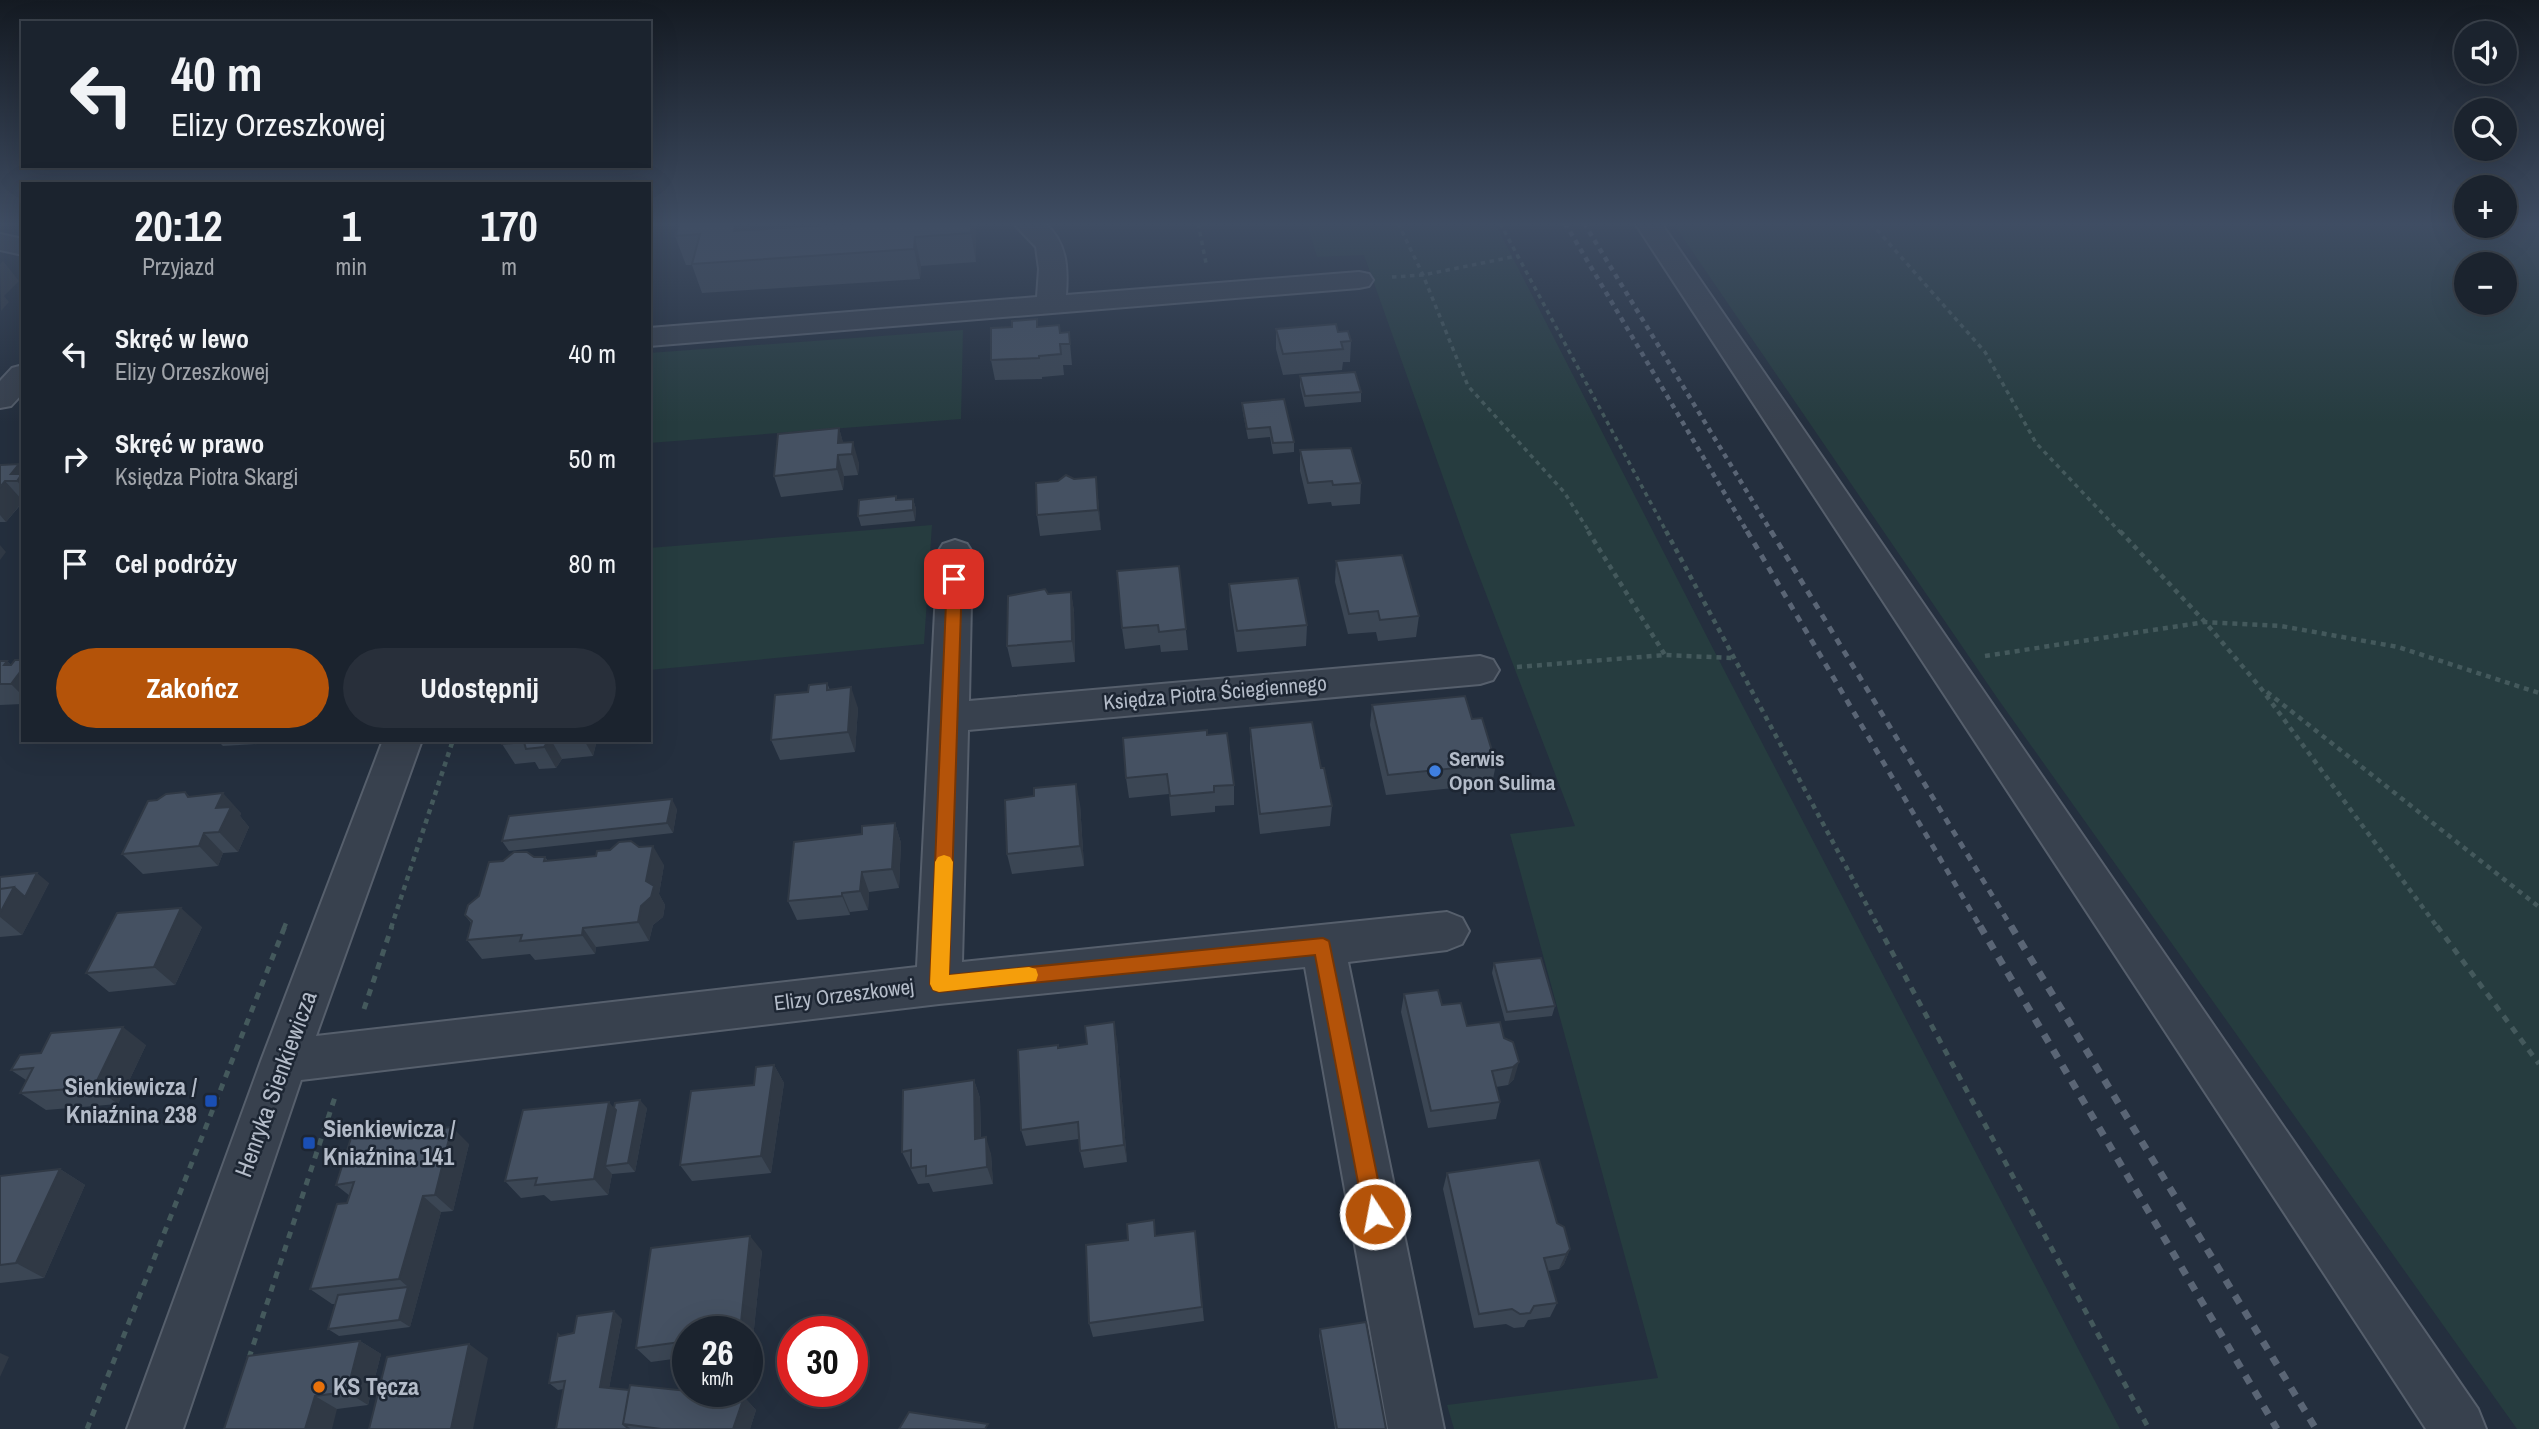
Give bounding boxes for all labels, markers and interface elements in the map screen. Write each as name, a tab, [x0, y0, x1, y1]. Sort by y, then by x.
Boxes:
map controls	[2454, 21, 2517, 315]
button: sound	[2454, 21, 2517, 84]
text: 40 m	[171, 40, 263, 106]
icon: left	[56, 49, 147, 140]
button: search	[2454, 98, 2517, 161]
text: Elizy Orzeszkowej	[171, 103, 385, 146]
button: +	[2454, 175, 2517, 238]
text: 20:12	[134, 198, 222, 254]
text: 1	[342, 198, 361, 254]
text: 170	[480, 198, 538, 254]
text: Przyjazd	[142, 251, 214, 282]
text: min	[336, 251, 367, 282]
text: m	[501, 251, 517, 282]
button: −	[2454, 252, 2517, 315]
text: Skręć w lewo	[115, 321, 249, 356]
icon: left	[56, 335, 94, 373]
text: 40 m	[569, 336, 616, 371]
text: Elizy Orzeszkowej	[115, 356, 269, 387]
text: Skręć w prawo	[115, 426, 264, 461]
icon: right	[56, 440, 94, 478]
text: 50 m	[569, 441, 616, 476]
text: Księdza Piotra Skargi	[115, 461, 298, 492]
icon: arrive	[56, 545, 94, 583]
text: Cel podróży	[115, 546, 237, 581]
text: 80 m	[569, 546, 616, 581]
pin	[924, 549, 984, 609]
icon: arrive	[935, 560, 973, 598]
button: Zakończ	[56, 648, 329, 728]
button: Udostępnij	[343, 648, 616, 728]
street label: Księdza Piotra Ściegiennego	[1102, 668, 1328, 717]
place label: Serwis Opon Sulima	[1449, 744, 1556, 797]
marker: Serwis Opon Sulima	[1427, 763, 1443, 779]
street label: Elizy Orzeszkowej	[772, 972, 916, 1017]
street label: Henryka Sienkiewicza	[227, 986, 324, 1181]
place label: Sienkiewicza / Kniaźnina 238	[65, 1070, 198, 1130]
marker: Sienkiewicza / Kniaźnina 238	[203, 1093, 219, 1109]
place label: Sienkiewicza / Kniaźnina 141	[323, 1112, 456, 1172]
marker: Sienkiewicza / Kniaźnina 141	[301, 1135, 317, 1151]
position arrow	[1338, 1177, 1412, 1251]
speed limit sign: 30	[777, 1316, 868, 1407]
text: 26	[702, 1329, 733, 1376]
text: km/h	[702, 1366, 734, 1391]
place label: KS Tęcza	[333, 1370, 419, 1402]
marker: KS Tęcza	[311, 1379, 327, 1395]

